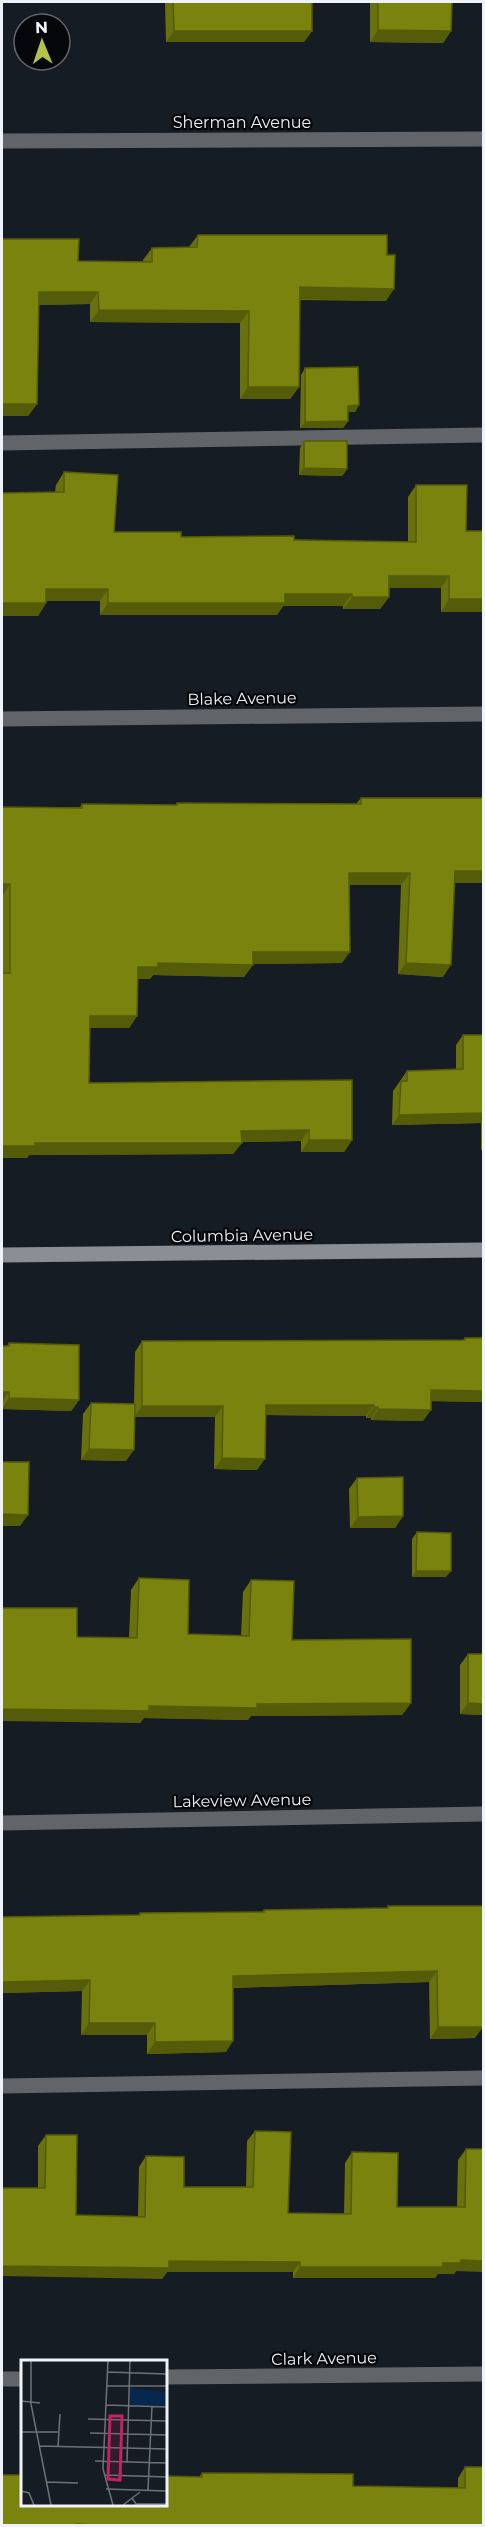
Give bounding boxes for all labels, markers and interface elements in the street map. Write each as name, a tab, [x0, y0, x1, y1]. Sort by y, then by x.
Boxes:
north arrow	[12, 12, 72, 72]
text: N	[35, 18, 48, 37]
street label: Sherman Avenue	[173, 113, 311, 132]
street label: Blake Avenue	[187, 688, 297, 709]
street label: Columbia Avenue	[171, 1225, 313, 1246]
street label: Lakeview Avenue	[172, 1790, 312, 1811]
street label: Clark Avenue	[271, 2348, 377, 2369]
inset map	[21, 2360, 166, 2506]

